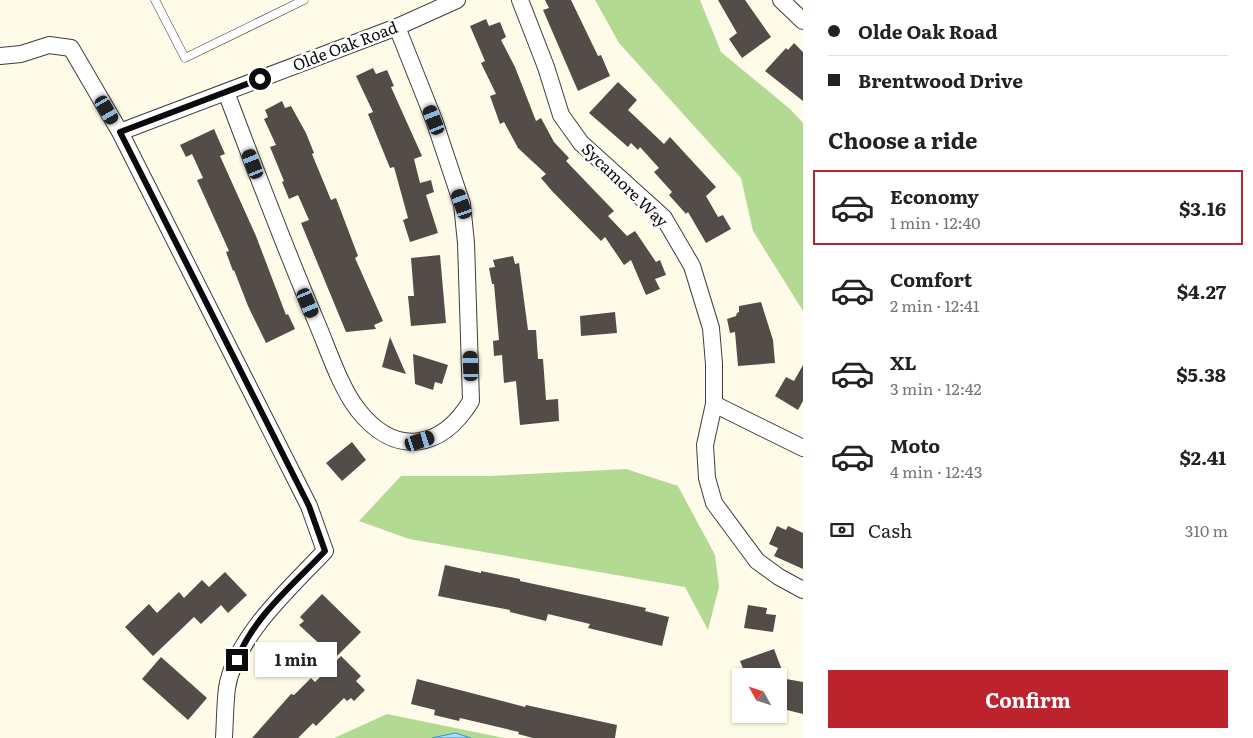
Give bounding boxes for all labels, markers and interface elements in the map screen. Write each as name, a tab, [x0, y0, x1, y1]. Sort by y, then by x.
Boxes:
street label: Olde Oak Road	[289, 14, 401, 76]
text: Olde Oak Road	[858, 17, 998, 45]
text: Brentwood Drive	[858, 66, 1023, 94]
route start	[249, 68, 271, 90]
car	[93, 93, 120, 127]
car	[421, 103, 446, 137]
text: Choose a ride	[828, 123, 977, 156]
street label: Sycamore Way	[577, 137, 675, 232]
car	[240, 147, 265, 181]
text: Economy	[890, 182, 979, 210]
icon: car	[830, 185, 875, 230]
car	[450, 187, 473, 221]
text: $3.16	[1179, 194, 1226, 222]
text: 1 min · 12:40	[890, 210, 981, 234]
text: Comfort	[890, 265, 972, 293]
icon: car	[830, 268, 875, 313]
text: $4.27	[1177, 277, 1226, 305]
car	[295, 286, 320, 320]
text: 2 min · 12:41	[890, 293, 979, 317]
text: XL	[890, 348, 917, 376]
car	[462, 351, 479, 381]
icon: car	[830, 351, 875, 396]
text: $5.38	[1176, 360, 1226, 388]
text: 3 min · 12:42	[890, 376, 982, 400]
car	[403, 429, 436, 453]
text: Moto	[890, 431, 940, 459]
icon: car	[830, 434, 875, 479]
text: $2.41	[1179, 443, 1226, 471]
text: 4 min · 12:43	[890, 459, 982, 483]
icon: cash	[828, 516, 856, 544]
text: Cash	[868, 516, 912, 544]
text: 310 m	[1185, 518, 1228, 542]
callout: 1 min	[254, 642, 337, 678]
text: 1 min	[275, 647, 317, 671]
route end	[226, 649, 248, 671]
north arrow	[732, 668, 788, 722]
map controls	[732, 668, 787, 723]
button: Confirm	[828, 670, 1228, 728]

